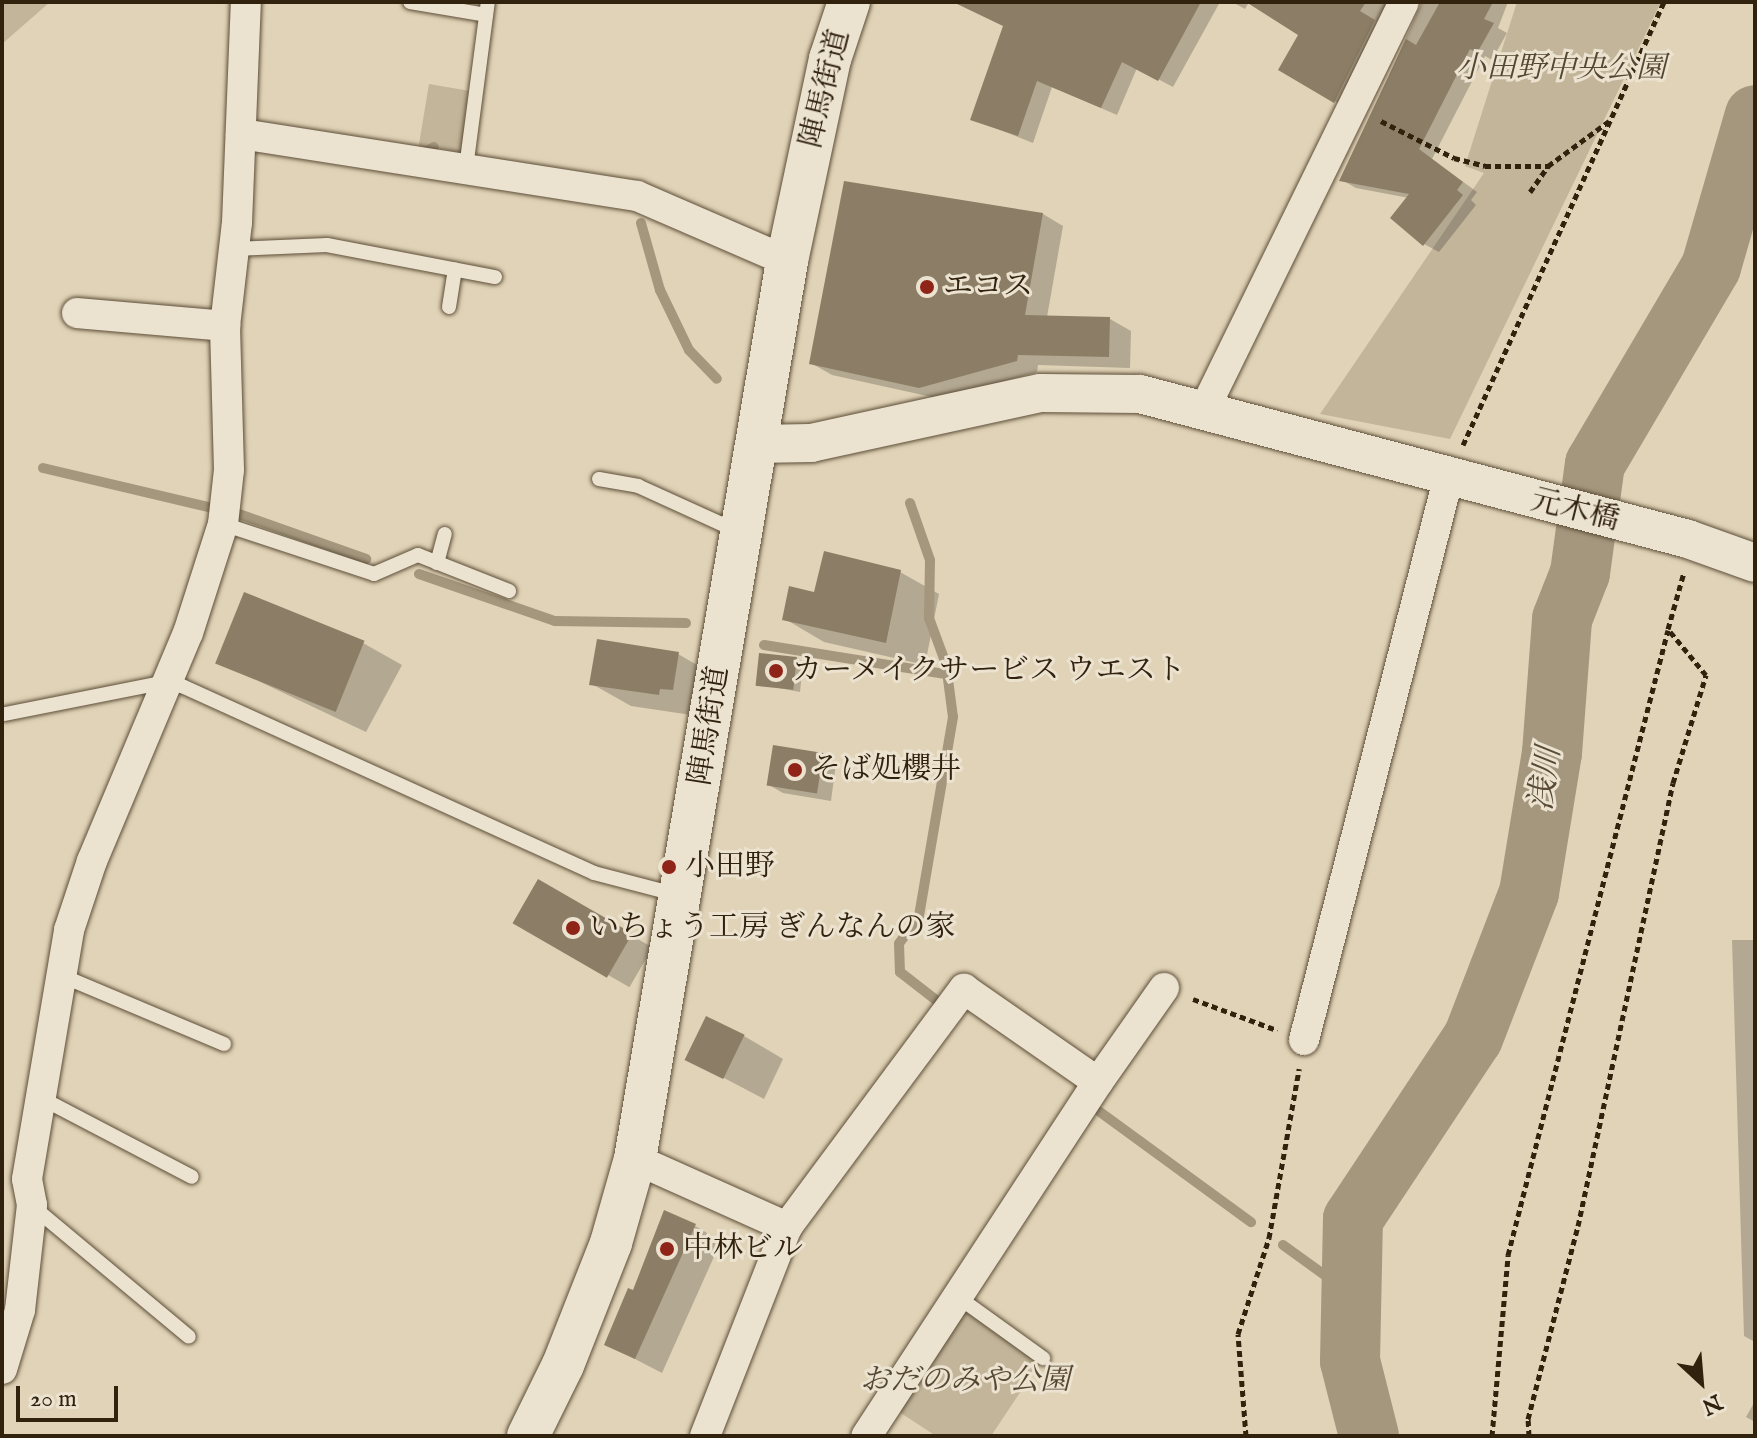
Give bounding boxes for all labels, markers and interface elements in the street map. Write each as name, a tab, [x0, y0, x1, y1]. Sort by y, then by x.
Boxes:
street label: 陣馬街道	[794, 26, 858, 152]
park label: 小田野中央公園	[1456, 51, 1666, 87]
place label: エコス	[943, 269, 1033, 305]
marker: エコス	[918, 278, 936, 296]
street label: 元木橋	[1527, 483, 1623, 539]
place label: カーメイクサービス ウエスト	[792, 653, 1189, 689]
marker: カーメイクサービス ウエスト	[767, 662, 785, 680]
street label: 陣馬街道	[683, 664, 737, 788]
water label: 浅川	[1524, 745, 1570, 813]
place label: そば処櫻井	[811, 752, 961, 788]
marker: そば処櫻井	[786, 761, 804, 779]
place label: 小田野	[685, 849, 775, 885]
marker: 小田野	[660, 858, 678, 876]
place label: いちょう工房 ぎんなんの家	[589, 910, 956, 946]
marker: いちょう工房 ぎんなんの家	[564, 919, 582, 937]
place label: 中林ビル	[683, 1231, 803, 1267]
marker: 中林ビル	[658, 1240, 676, 1258]
north arrow	[1661, 1342, 1741, 1422]
park label: おだのみや公園	[860, 1363, 1070, 1399]
scale bar	[20, 1370, 122, 1420]
text: 20 m	[30, 1384, 77, 1415]
text: N	[1697, 1387, 1726, 1420]

